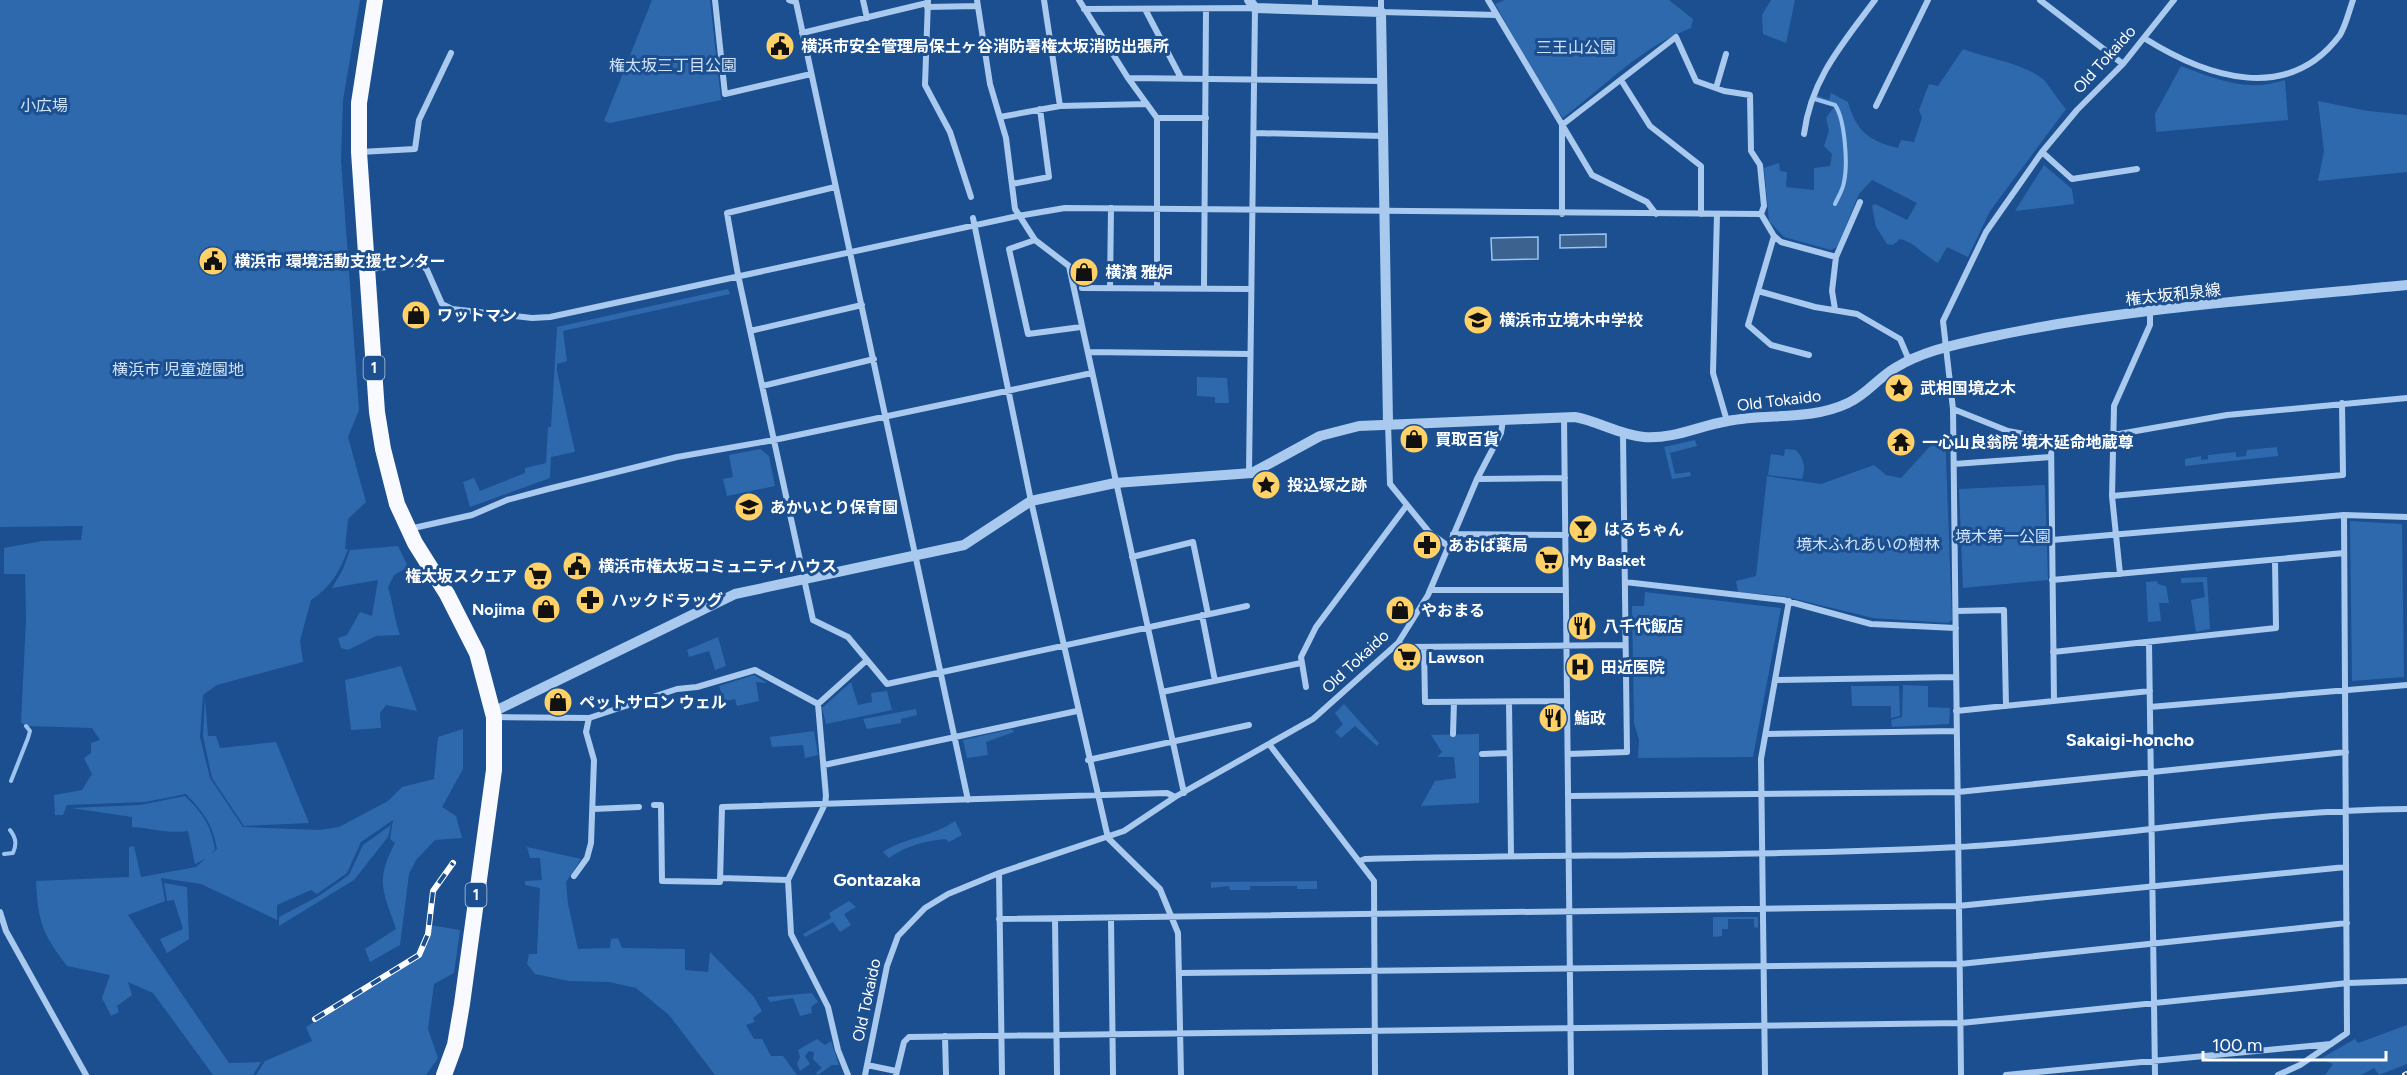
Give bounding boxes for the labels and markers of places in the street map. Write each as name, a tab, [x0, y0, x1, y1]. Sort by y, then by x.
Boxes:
public building icon: 横浜市安全管理局保土ヶ谷消防署権太坂消防出張所	[764, 30, 796, 62]
place label: 横浜市安全管理局保土ヶ谷消防署権太坂消防出張所	[801, 37, 1169, 56]
public building icon: 横浜市 環境活動支援センター	[197, 245, 229, 277]
place label: 横浜市 環境活動支援センター	[234, 252, 446, 271]
shop icon: 横濱 雅炉	[1068, 256, 1100, 288]
place label: 横濱 雅炉	[1105, 263, 1173, 282]
shop icon: ワットマン	[400, 299, 432, 331]
school or university icon: 横浜市立境木中学校	[1462, 304, 1494, 336]
place label: ワットマン	[437, 306, 517, 325]
place label: 横浜市立境木中学校	[1499, 311, 1643, 330]
place icon: 武相国境之木	[1883, 372, 1915, 404]
place label: 武相国境之木	[1920, 379, 2016, 398]
shop icon: 買取百貨	[1398, 423, 1430, 455]
temple icon: 一心山良翁院 境木延命地蔵尊	[1885, 426, 1917, 458]
place label: 買取百貨	[1435, 430, 1499, 449]
place label: 一心山良翁院 境木延命地蔵尊	[1922, 433, 2134, 452]
place icon: 投込塚之跡	[1250, 469, 1282, 501]
place label: 投込塚之跡	[1287, 476, 1367, 495]
school or university icon: あかいとり保育園	[733, 491, 765, 523]
place label: あかいとり保育園	[770, 498, 898, 517]
bar icon: はるちゃん	[1567, 513, 1599, 545]
place label: はるちゃん	[1604, 520, 1684, 539]
pharmacy icon: あおば薬局	[1411, 529, 1443, 561]
place label: あおば薬局	[1448, 536, 1528, 555]
supermarket icon: My Basket	[1533, 544, 1565, 576]
public building icon: 横浜市権太坂コミュニティハウス	[561, 550, 593, 582]
place label: My Basket	[1570, 551, 1646, 570]
place label: 横浜市権太坂コミュニティハウス	[598, 557, 837, 576]
supermarket icon: 権太坂スクエア	[522, 560, 554, 592]
place label: 権太坂スクエア	[405, 567, 517, 586]
pharmacy icon: ハックドラッグ	[574, 584, 606, 616]
place label: ハックドラッグ	[611, 591, 723, 610]
shop icon: Nojima	[530, 593, 562, 625]
shop icon: やおまる	[1384, 594, 1416, 626]
place label: Nojima	[472, 600, 525, 619]
place label: やおまる	[1421, 601, 1485, 620]
restaurant icon: 八千代飯店	[1566, 610, 1598, 642]
place label: 八千代飯店	[1603, 617, 1683, 636]
supermarket icon: Lawson	[1391, 641, 1423, 673]
place label: Lawson	[1428, 648, 1484, 667]
hospital icon: 田近医院	[1564, 651, 1596, 683]
place label: 田近医院	[1601, 658, 1665, 677]
shop icon: ペットサロン ウェル	[542, 686, 574, 718]
place label: ペットサロン ウェル	[579, 693, 727, 712]
restaurant icon: 鮨政	[1537, 702, 1569, 734]
place label: 鮨政	[1574, 709, 1606, 728]

